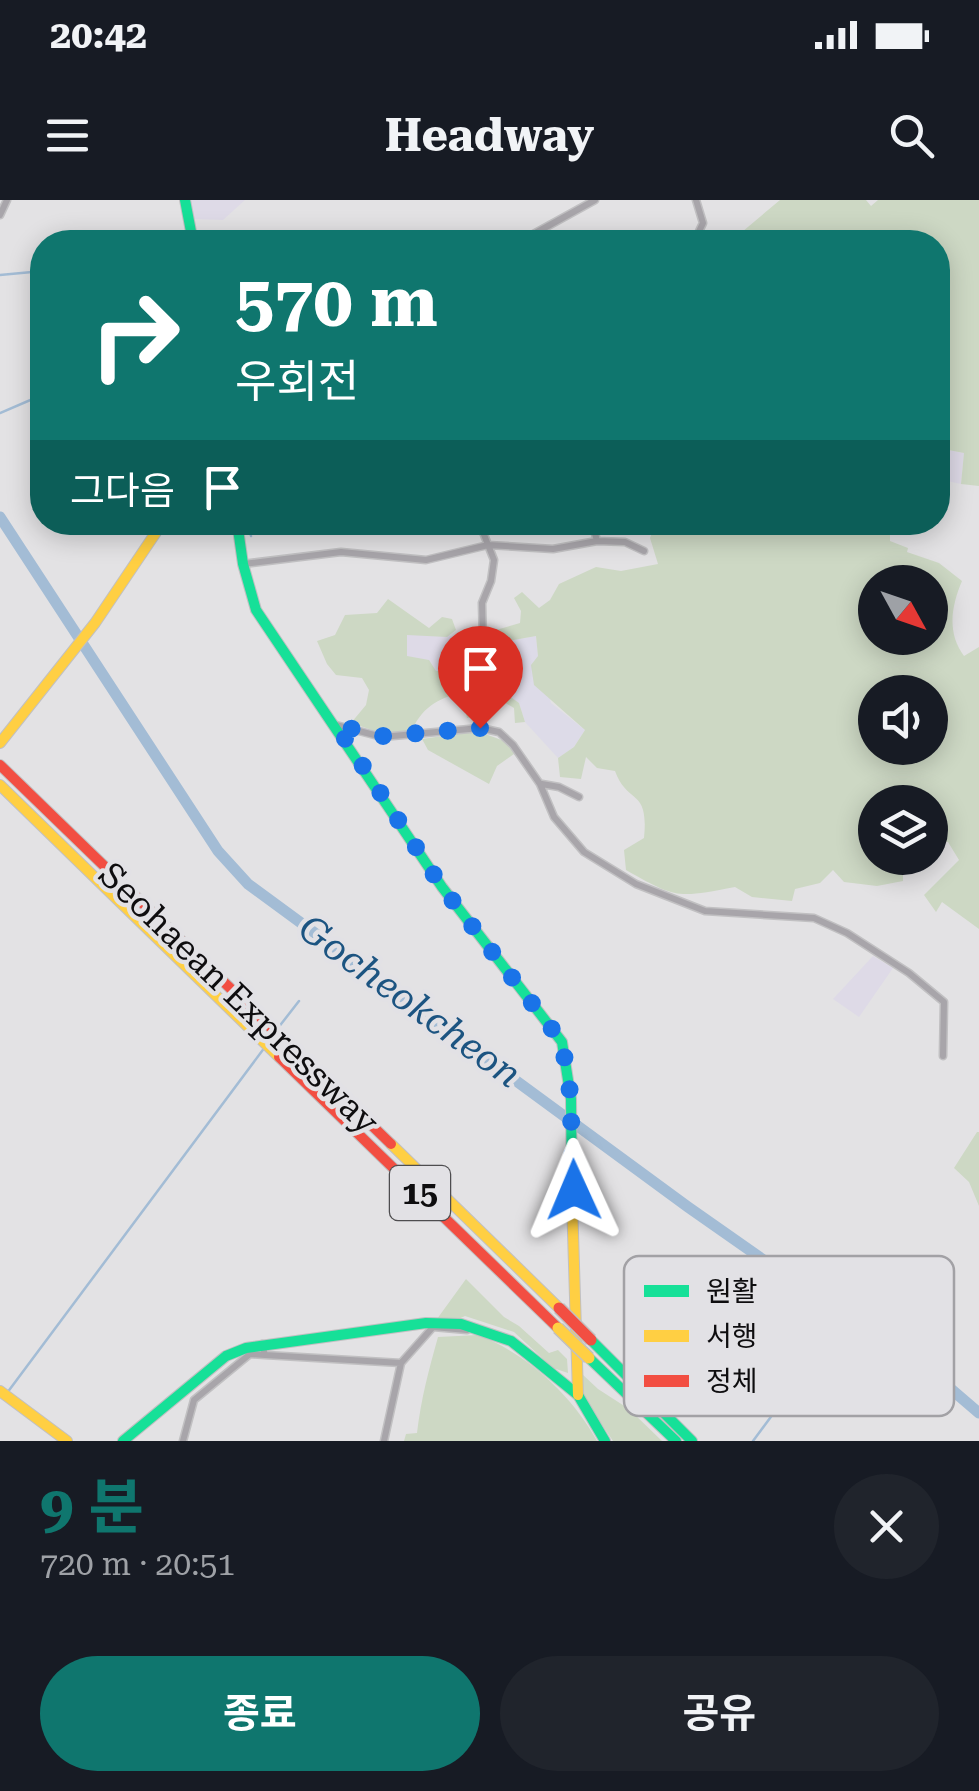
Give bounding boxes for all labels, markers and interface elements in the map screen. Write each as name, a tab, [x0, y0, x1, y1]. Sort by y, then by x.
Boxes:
text: 20:42	[50, 13, 147, 57]
icon: menu	[40, 108, 95, 163]
icon: search	[884, 108, 939, 163]
text: Headway	[385, 109, 594, 162]
text: 570 m	[235, 261, 438, 343]
icon: right	[70, 270, 200, 400]
text: 우회전	[235, 355, 359, 408]
icon: arrive	[195, 460, 250, 515]
text: 그다음	[70, 469, 175, 513]
north arrow	[858, 565, 948, 655]
map controls	[858, 565, 948, 875]
pin	[438, 626, 523, 729]
icon: arrive	[453, 641, 508, 696]
button: sound	[858, 675, 948, 765]
button: layers	[858, 785, 948, 875]
street label: Seohaean Expressway	[90, 854, 387, 1143]
water label: Gocheokcheon	[290, 906, 530, 1096]
position arrow	[522, 1138, 626, 1242]
road number: 15	[390, 1166, 450, 1220]
legend	[624, 1256, 954, 1416]
text: 원활	[706, 1275, 758, 1308]
text: 서행	[706, 1320, 758, 1353]
text: 정체	[706, 1365, 758, 1398]
text: 9 분	[40, 1472, 144, 1543]
button: close	[834, 1474, 939, 1579]
text: 720 m · 20:51	[40, 1545, 235, 1583]
button: 종료	[40, 1656, 480, 1771]
button: 공유	[500, 1656, 939, 1771]

